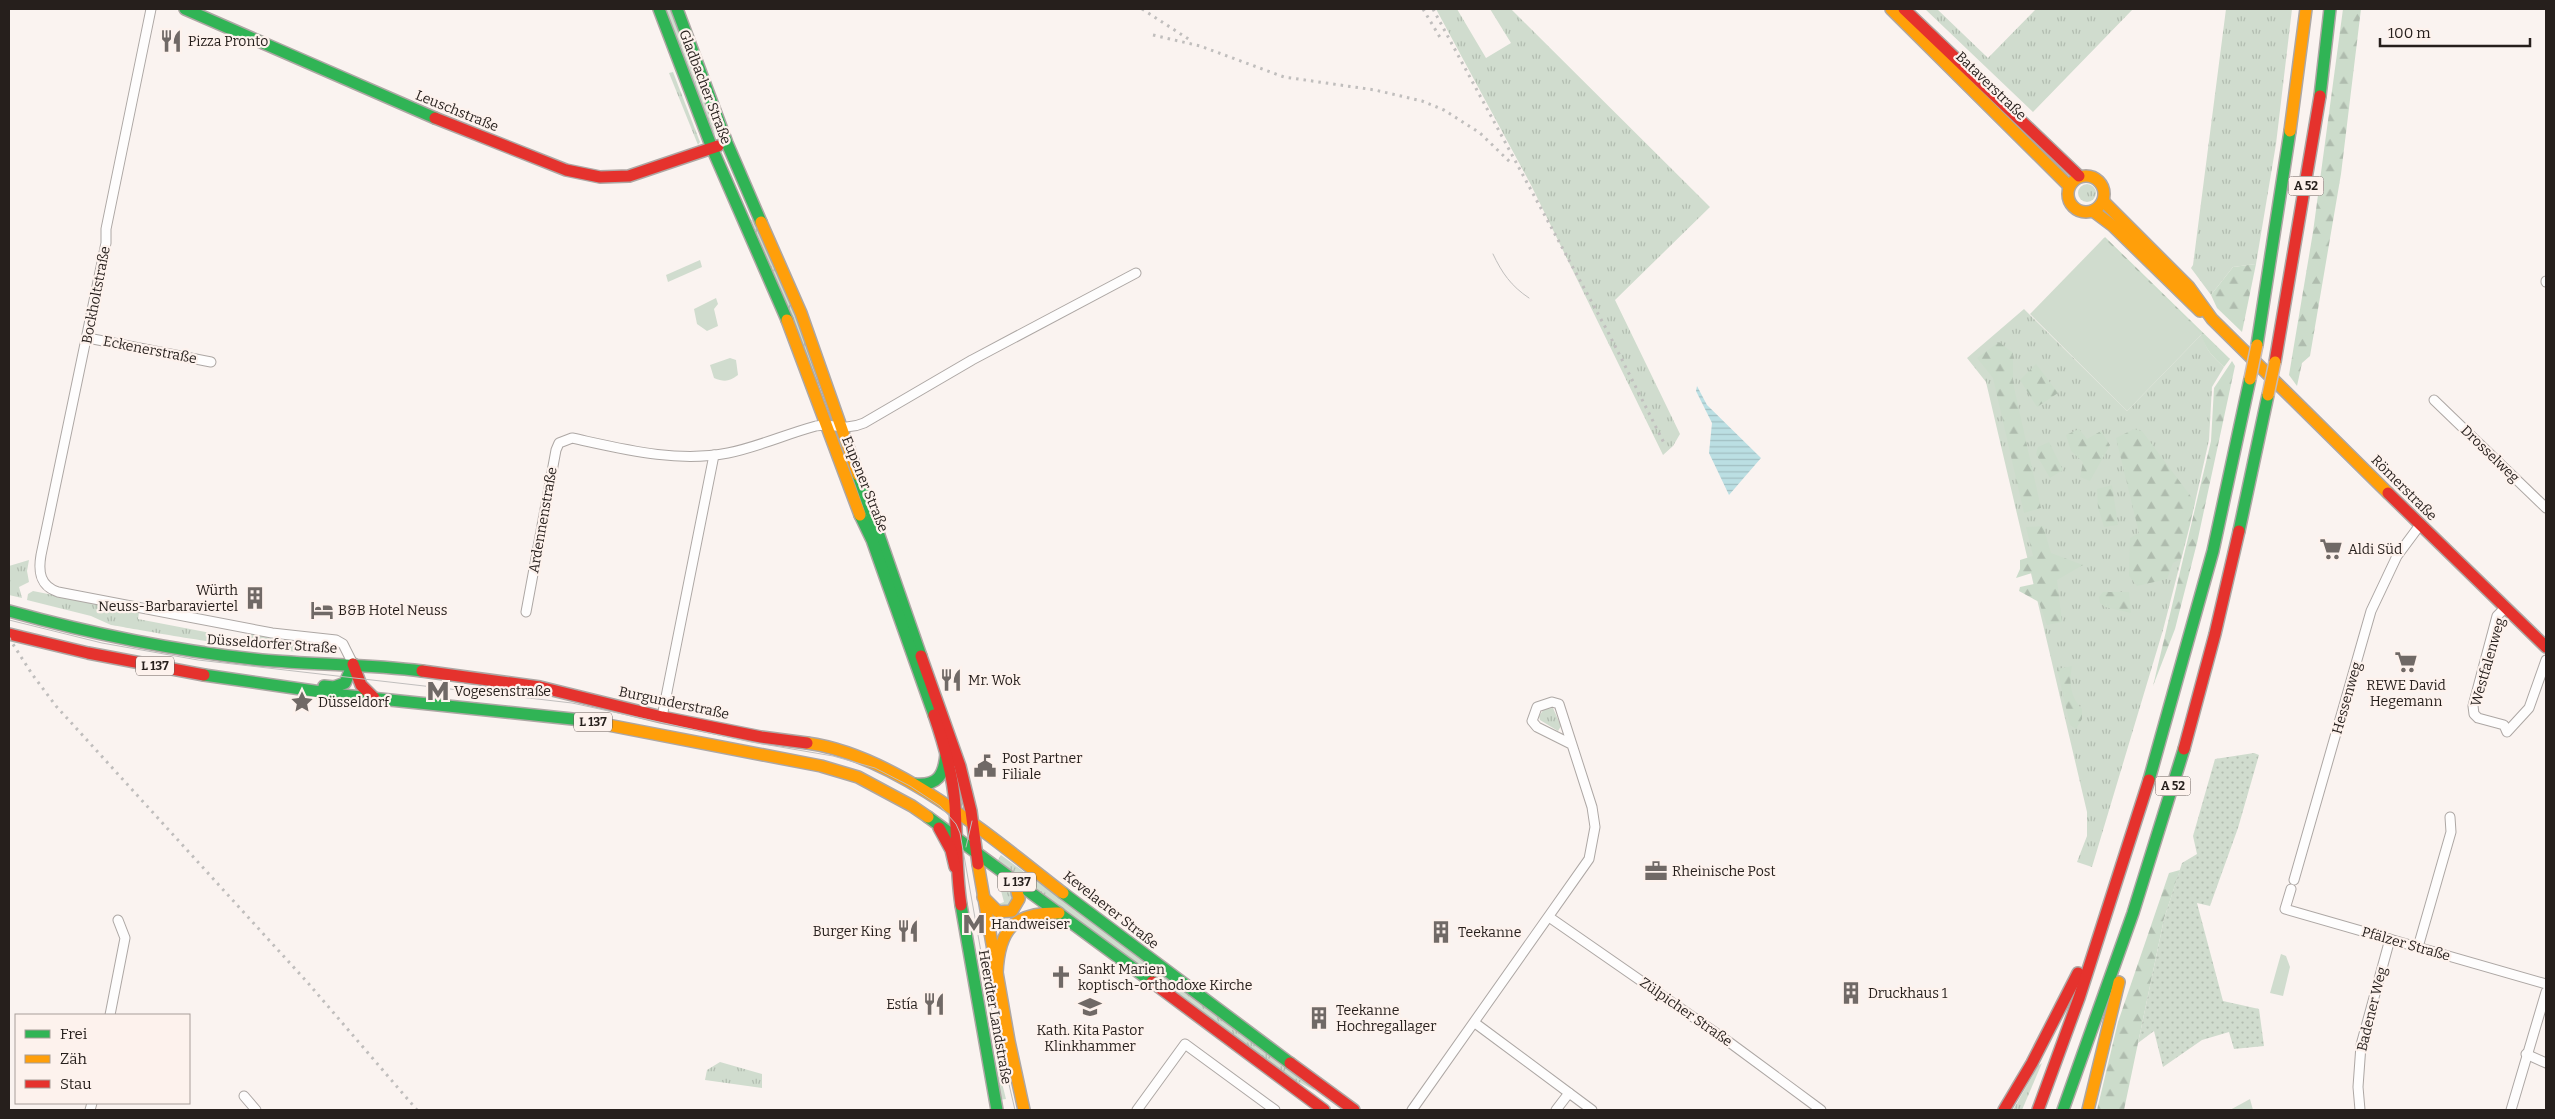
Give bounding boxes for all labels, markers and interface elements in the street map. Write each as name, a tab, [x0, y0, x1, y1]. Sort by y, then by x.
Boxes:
scale bar	[2380, 15, 2530, 47]
text: 100 m	[2388, 24, 2431, 42]
street label: Gladbacher Straße	[675, 27, 735, 147]
restaurant icon: Pizza Pronto	[158, 28, 184, 54]
place label: Pizza Pronto	[188, 33, 268, 50]
street label: Bataverstraße	[1952, 48, 2030, 124]
street label: Leuschstraße	[413, 87, 501, 135]
road number: A 52	[2288, 177, 2324, 196]
street label: Bockholtstraße	[78, 245, 114, 345]
street label: Eckenerstraße	[102, 333, 198, 367]
street label: Drosselweg	[2457, 422, 2523, 486]
street label: Eupener Straße	[838, 434, 892, 534]
street label: Römerstraße	[2368, 452, 2440, 524]
street label: Ardennenstraße	[525, 466, 561, 574]
supermarket icon: Aldi Süd	[2318, 536, 2344, 562]
place label: Aldi Süd	[2348, 541, 2402, 558]
place label: Würth Neuss-Barbaraviertel	[98, 582, 238, 615]
building icon: Würth Neuss-Barbaraviertel	[242, 585, 268, 611]
hotel icon: B&B Hotel Neuss	[309, 597, 335, 623]
place label: B&B Hotel Neuss	[338, 602, 447, 619]
street label: Westfalenweg	[2467, 615, 2509, 708]
street label: Düsseldorfer Straße	[206, 631, 338, 657]
supermarket icon: REWE David Hegemann	[2393, 649, 2419, 675]
road number: L 137	[136, 656, 174, 676]
street label: Hessenweg	[2329, 660, 2365, 736]
restaurant icon: Mr. Wok	[938, 667, 964, 693]
place label: Mr. Wok	[968, 672, 1021, 689]
place label: REWE David Hegemann	[2366, 677, 2446, 710]
metro station icon: Vogesenstraße	[425, 678, 451, 704]
place label: Vogesenstraße	[454, 683, 551, 700]
street label: Burgunderstraße	[617, 683, 731, 723]
place icon: Düsseldorf	[289, 689, 315, 715]
place label: Düsseldorf	[318, 694, 390, 711]
road number: L 137	[574, 712, 612, 732]
place label: Post Partner Filiale	[1002, 750, 1082, 783]
public building icon: Post Partner Filiale	[972, 753, 998, 779]
road number: A 52	[2156, 776, 2190, 796]
office icon: Rheinische Post	[1643, 858, 1669, 884]
place label: Rheinische Post	[1672, 863, 1776, 880]
street label: Kevelaerer Straße	[1060, 867, 1162, 953]
road number: L 137	[998, 872, 1036, 892]
metro station icon: Handweiser	[961, 911, 987, 937]
place label: Handweiser	[991, 916, 1070, 933]
restaurant icon: Burger King	[895, 918, 921, 944]
building icon: Teekanne	[1428, 919, 1454, 945]
place label: Burger King	[813, 923, 891, 940]
street label: Pfälzer Straße	[2360, 923, 2452, 965]
place label: Teekanne	[1458, 924, 1521, 941]
street label: Heerdter Landstraße	[975, 949, 1015, 1085]
place label: Sankt Marien koptisch-orthodoxe Kirche	[1078, 961, 1252, 994]
church icon: Sankt Marien koptisch-orthodoxe Kirche	[1048, 964, 1074, 990]
street label: Badener Weg	[2353, 965, 2391, 1053]
street label: Zülpicher Straße	[1636, 974, 1736, 1050]
building icon: Druckhaus 1	[1838, 980, 1864, 1006]
place label: Druckhaus 1	[1868, 985, 1948, 1002]
restaurant icon: Estía	[921, 991, 947, 1017]
school or university icon: Kath. Kita Pastor Klinkhammer	[1077, 994, 1103, 1020]
place label: Estía	[886, 996, 918, 1013]
place label: Teekanne Hochregallager	[1336, 1002, 1436, 1035]
building icon: Teekanne Hochregallager	[1306, 1005, 1332, 1031]
legend	[15, 1014, 190, 1104]
place label: Kath. Kita Pastor Klinkhammer	[1036, 1022, 1144, 1055]
text: Frei	[60, 1025, 88, 1043]
text: Zäh	[60, 1050, 87, 1068]
text: Stau	[60, 1075, 92, 1093]

